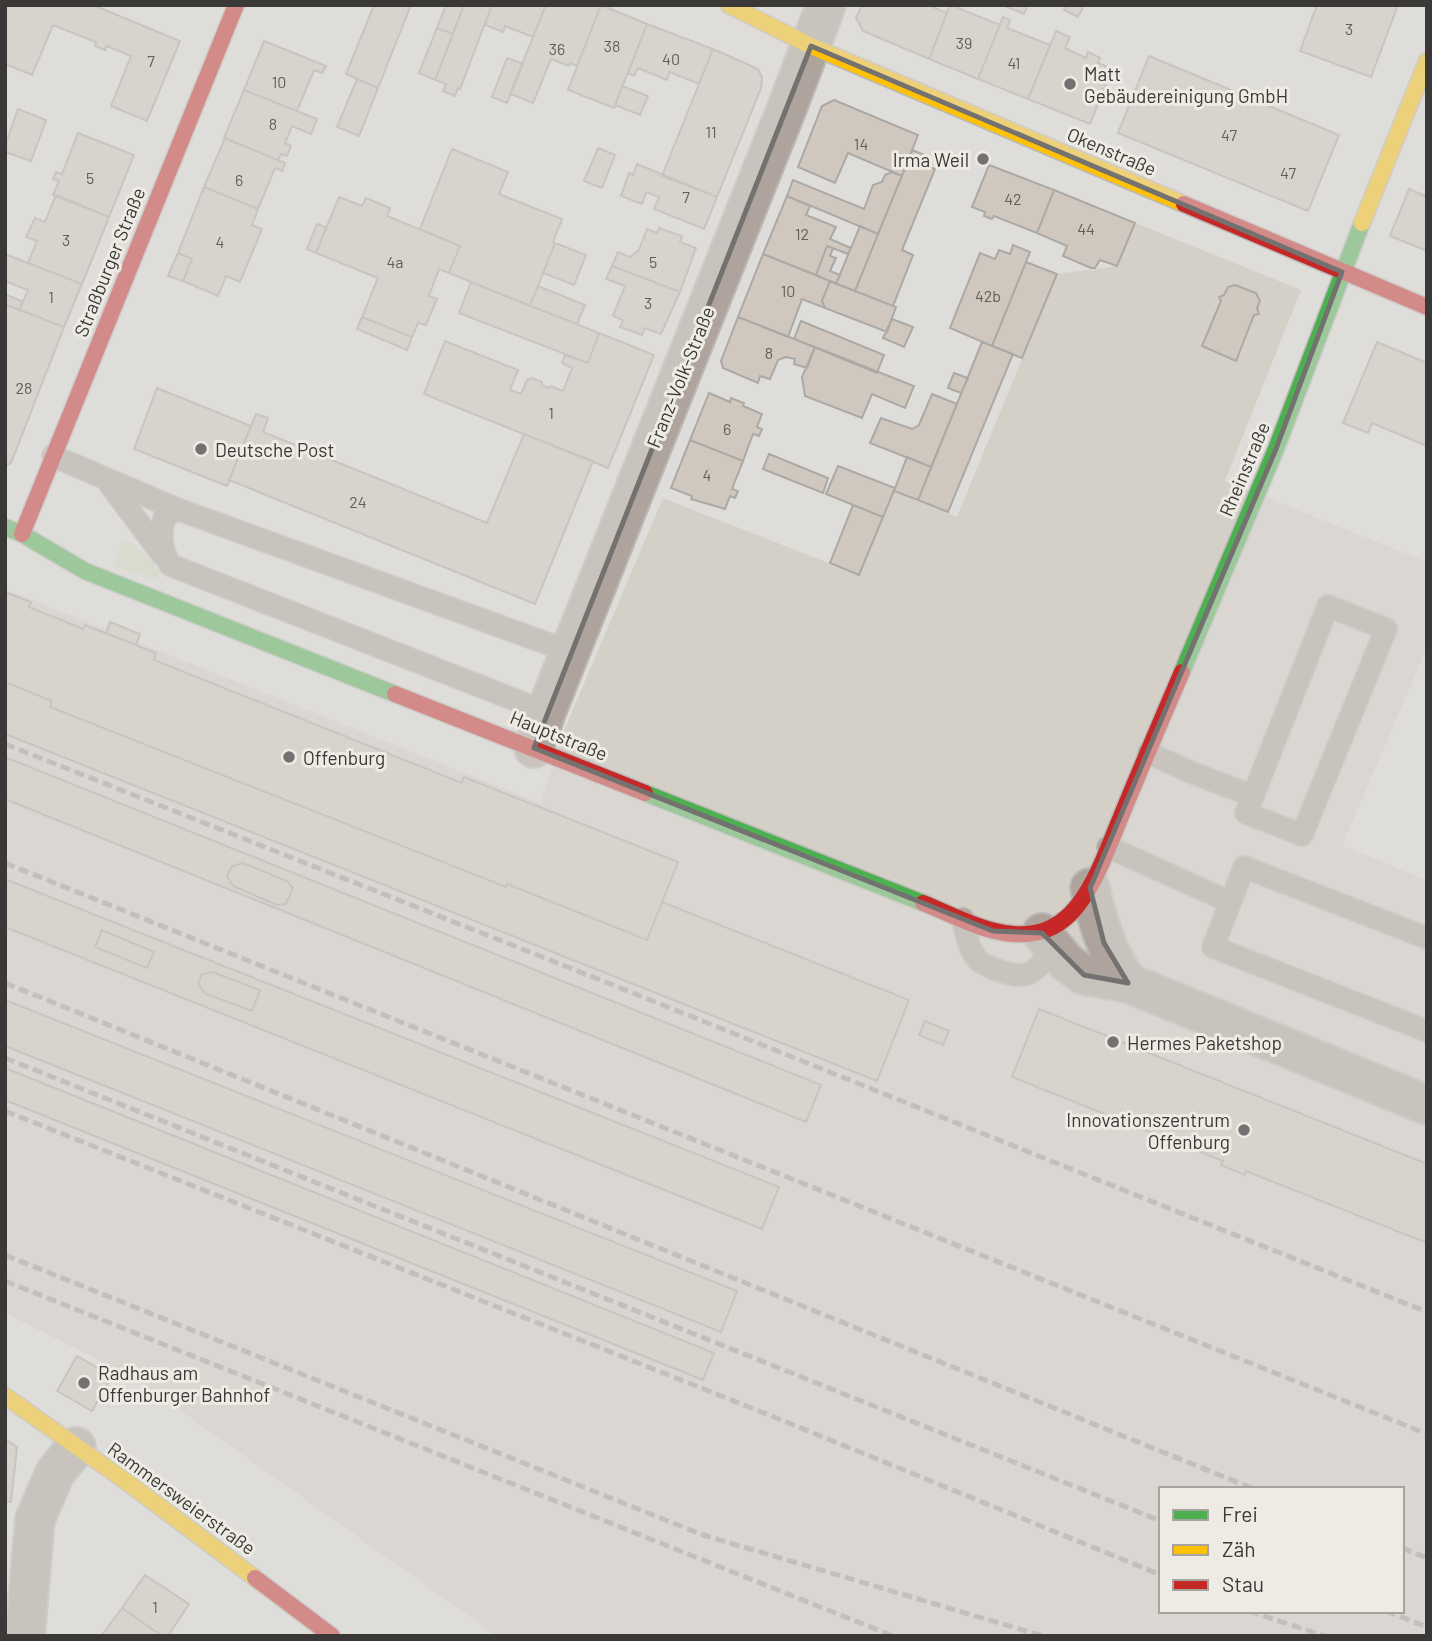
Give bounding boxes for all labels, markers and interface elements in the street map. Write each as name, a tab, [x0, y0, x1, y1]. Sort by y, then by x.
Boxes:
house number: 3	[1345, 19, 1353, 38]
house number: 39	[956, 33, 972, 52]
house number: 38	[604, 36, 620, 55]
house number: 36	[549, 39, 565, 58]
house number: 40	[662, 49, 680, 68]
house number: 7	[147, 51, 155, 70]
house number: 41	[1008, 53, 1020, 72]
place label: Matt Gebäudereinigung GmbH	[1084, 62, 1288, 107]
house number: 10	[272, 72, 286, 91]
marker: Matt Gebäudereinigung GmbH	[1062, 76, 1078, 92]
house number: 8	[269, 114, 277, 133]
house number: 11	[705, 122, 717, 141]
street label: Okenstraße	[1064, 122, 1160, 180]
house number: 47	[1221, 125, 1237, 144]
house number: 14	[854, 134, 868, 153]
place label: Irma Weil	[893, 148, 969, 171]
marker: Irma Weil	[975, 151, 991, 167]
house number: 47	[1280, 163, 1296, 182]
house number: 5	[86, 168, 94, 187]
house number: 6	[235, 170, 243, 189]
street label: Straßburger Straße	[69, 184, 149, 340]
house number: 7	[682, 187, 690, 206]
house number: 42	[1004, 189, 1022, 208]
house number: 44	[1077, 219, 1095, 238]
house number: 12	[795, 224, 809, 243]
house number: 3	[62, 230, 70, 249]
house number: 4	[216, 232, 224, 251]
house number: 4a	[387, 252, 404, 271]
house number: 5	[649, 252, 657, 271]
house number: 10	[781, 281, 795, 300]
house number: 42b	[975, 286, 1001, 305]
house number: 1	[48, 287, 54, 306]
house number: 3	[644, 293, 652, 312]
street label: Franz-Volk-Straße	[641, 303, 719, 451]
house number: 8	[765, 343, 773, 362]
house number: 28	[16, 378, 32, 397]
house number: 1	[548, 403, 554, 422]
street label: Rheinstraße	[1214, 418, 1274, 520]
house number: 6	[723, 419, 731, 438]
place label: Deutsche Post	[215, 438, 334, 461]
marker: Deutsche Post	[193, 441, 209, 457]
house number: 4	[703, 465, 711, 484]
house number: 24	[349, 492, 367, 511]
street label: Hauptstraße	[507, 705, 611, 765]
place label: Offenburg	[303, 746, 385, 769]
marker: Offenburg	[281, 749, 297, 765]
place label: Hermes Paketshop	[1127, 1031, 1282, 1054]
marker: Hermes Paketshop	[1105, 1034, 1121, 1050]
place label: Innovationszentrum Offenburg	[1066, 1108, 1230, 1153]
marker: Innovationszentrum Offenburg	[1236, 1122, 1252, 1138]
place label: Radhaus am Offenburger Bahnhof	[98, 1361, 270, 1406]
marker: Radhaus am Offenburger Bahnhof	[76, 1375, 92, 1391]
street label: Rammersweierstraße	[104, 1437, 260, 1559]
legend	[1159, 1487, 1404, 1613]
text: Frei	[1222, 1501, 1258, 1526]
text: Zäh	[1222, 1536, 1256, 1561]
text: Stau	[1222, 1571, 1264, 1596]
house number: 1	[152, 1597, 158, 1616]

